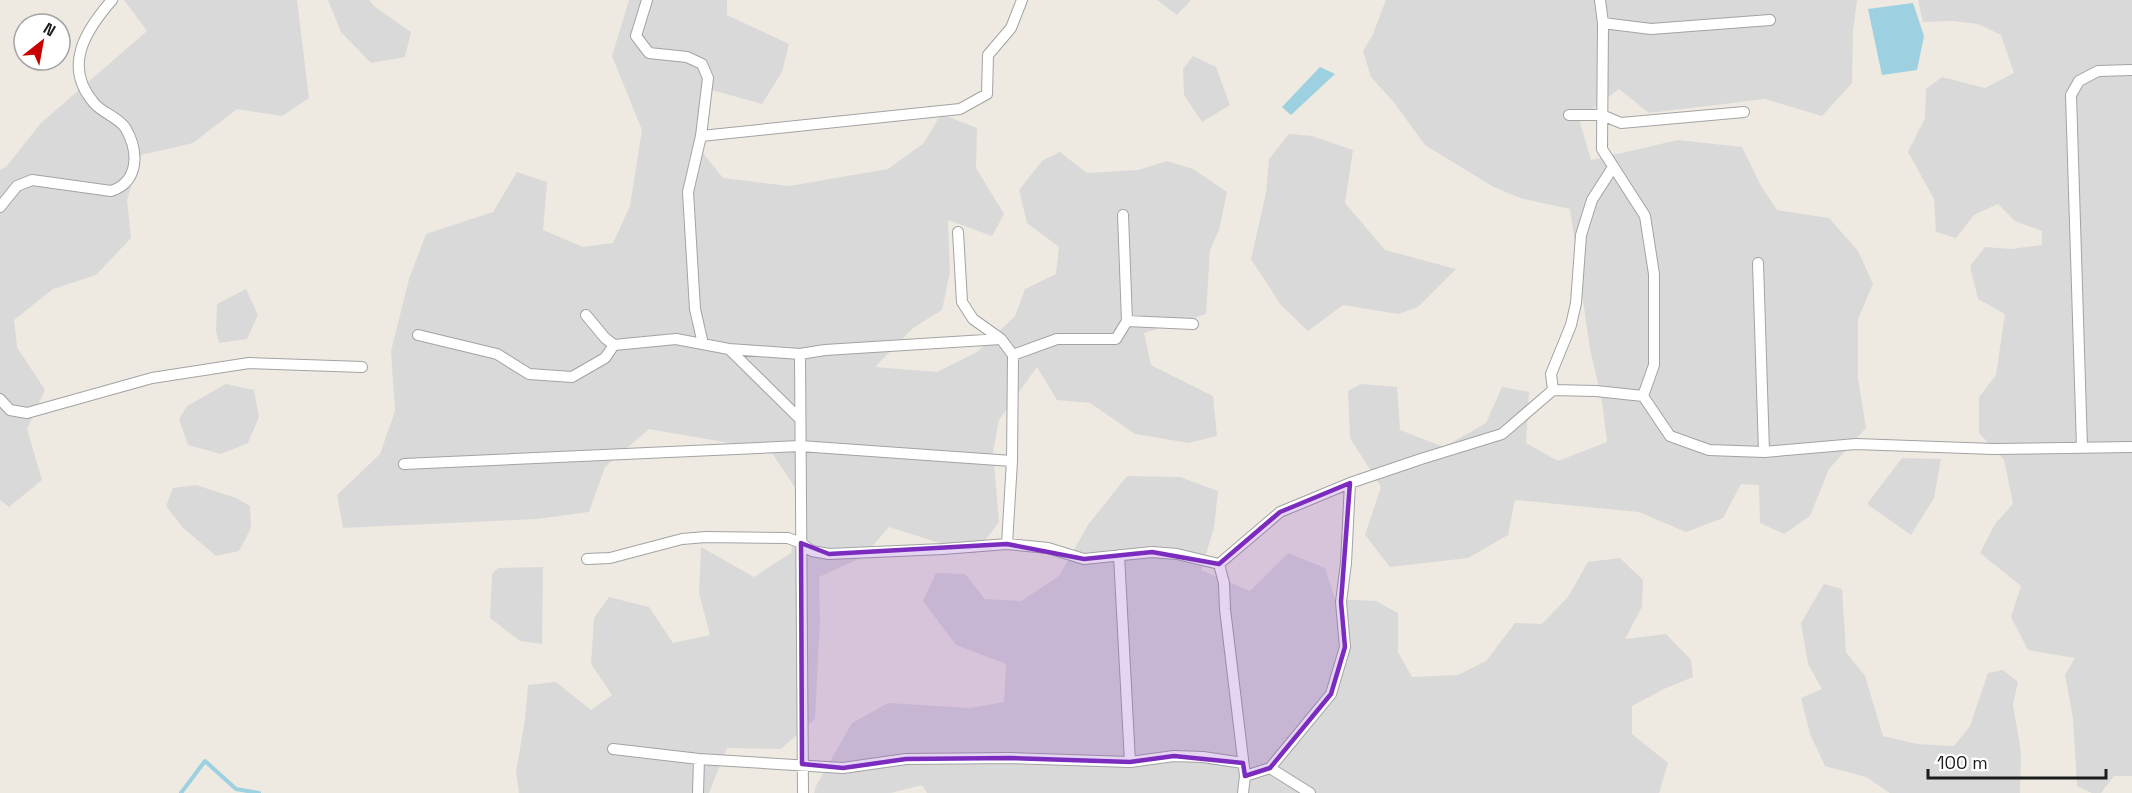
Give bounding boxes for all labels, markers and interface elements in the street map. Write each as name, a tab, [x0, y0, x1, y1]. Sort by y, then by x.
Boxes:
north arrow	[12, 12, 72, 72]
text: N	[39, 18, 59, 41]
scale bar	[1928, 742, 2106, 780]
text: 100 m	[1937, 751, 1988, 774]

